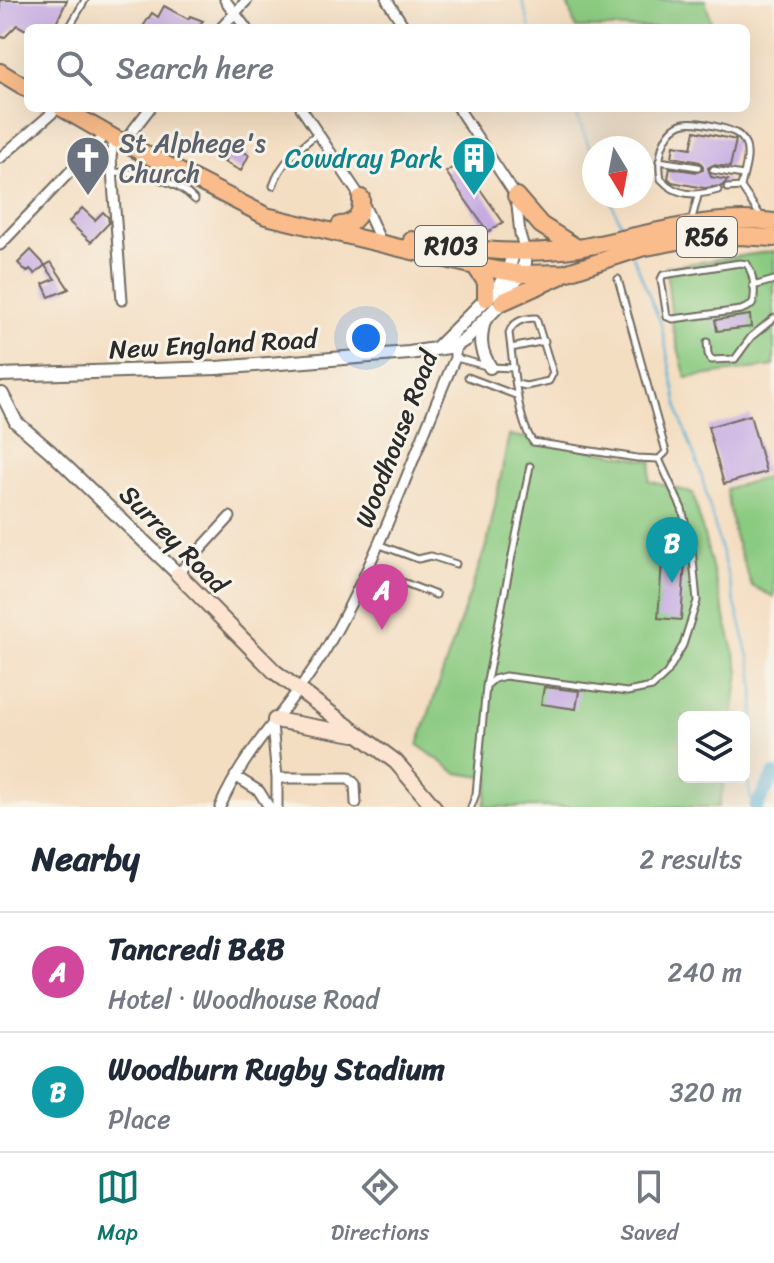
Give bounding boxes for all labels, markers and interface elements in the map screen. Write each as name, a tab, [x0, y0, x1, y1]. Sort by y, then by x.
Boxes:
search box	[24, 24, 750, 112]
text: Search here	[116, 41, 274, 95]
icon: search	[52, 46, 96, 90]
place label: St Alphege's Church	[119, 120, 266, 196]
church icon: St Alphege's Church	[64, 134, 112, 197]
building icon: Cowdray Park	[450, 134, 498, 197]
place label: Cowdray Park	[285, 135, 443, 181]
north arrow	[582, 136, 654, 208]
road number: R56	[677, 217, 737, 257]
road number: R103	[415, 226, 487, 266]
street label: New England Road	[108, 315, 321, 372]
your location	[346, 318, 386, 358]
street label: Woodhouse Road	[341, 341, 452, 534]
street label: Surrey Road	[108, 473, 242, 607]
pin: B	[646, 517, 698, 583]
pin: A	[356, 564, 408, 630]
map controls	[678, 711, 750, 783]
button: layers	[678, 711, 750, 783]
text: Nearby	[32, 829, 140, 889]
text: 2 results	[640, 836, 742, 882]
text: Tancredi B&B	[108, 922, 285, 976]
text: A	[49, 949, 67, 995]
text: 240 m	[668, 949, 742, 995]
text: Hotel · Woodhouse Road	[108, 976, 379, 1022]
text: Woodburn Rugby Stadium	[108, 1042, 445, 1096]
text: B	[50, 1069, 66, 1115]
text: 320 m	[670, 1069, 742, 1115]
text: Place	[108, 1096, 171, 1142]
tab: Map	[96, 1165, 140, 1252]
tab: Directions	[331, 1165, 429, 1252]
tab: Saved	[620, 1165, 678, 1252]

